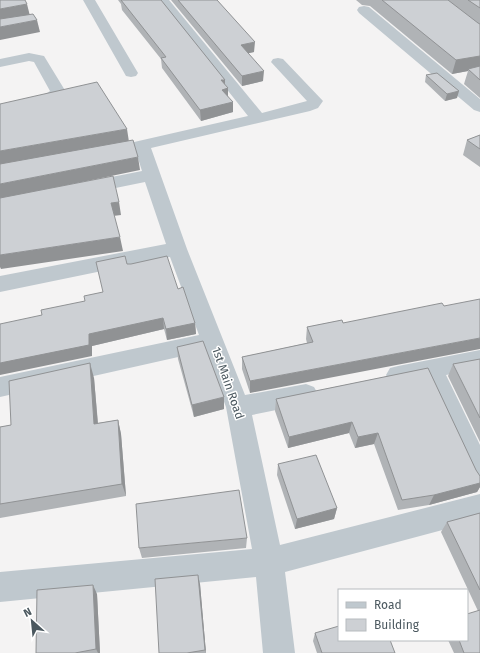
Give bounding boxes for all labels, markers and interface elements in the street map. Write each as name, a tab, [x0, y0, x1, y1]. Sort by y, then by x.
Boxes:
street label: 1st Main Road	[209, 345, 247, 421]
legend	[338, 589, 468, 641]
text: Road	[374, 598, 402, 612]
north arrow	[12, 601, 52, 641]
text: N	[21, 605, 34, 620]
text: Building	[374, 618, 420, 632]

